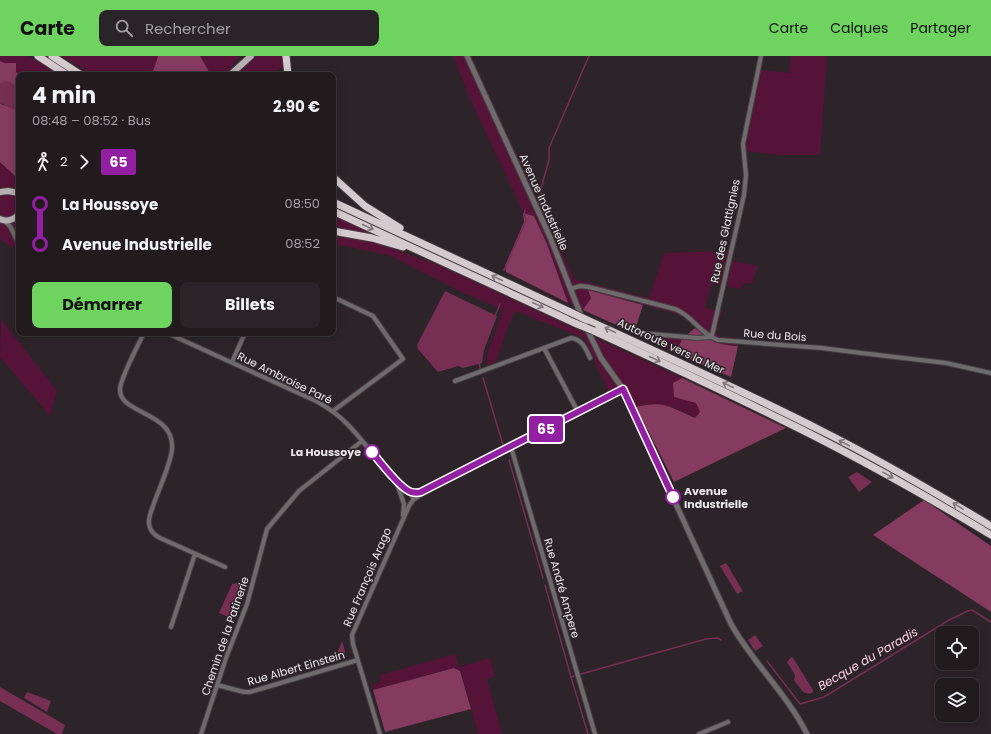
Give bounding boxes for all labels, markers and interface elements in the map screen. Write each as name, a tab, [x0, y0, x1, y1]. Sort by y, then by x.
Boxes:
search box	[99, 10, 379, 46]
text: Carte	[20, 15, 75, 42]
icon: search	[113, 17, 135, 39]
text: Rechercher	[145, 18, 231, 39]
text: Carte	[769, 18, 808, 38]
text: Calques	[830, 18, 888, 38]
text: Partager	[910, 18, 971, 38]
text: 4 min	[32, 80, 96, 111]
text: 2.90 €	[273, 96, 320, 117]
text: 08:48 – 08:52 · Bus	[32, 111, 151, 130]
icon: walk	[32, 151, 54, 173]
icon: forward	[73, 151, 95, 173]
street label: Avenue Industrielle	[516, 151, 573, 253]
text: 2	[60, 152, 67, 171]
text: 65	[109, 152, 128, 172]
street label: Rue des Glattignies	[706, 177, 744, 284]
text: La Houssoye	[62, 194, 158, 215]
text: 08:50	[285, 194, 320, 213]
one-way arrow	[362, 224, 374, 231]
text: Avenue Industrielle	[62, 234, 212, 255]
text: 08:52	[285, 234, 320, 253]
one-way arrow	[491, 274, 503, 281]
button: Démarrer	[32, 282, 172, 328]
button: Billets	[180, 282, 320, 328]
one-way arrow	[532, 302, 544, 309]
street label: Autoroute vers la Mer	[615, 314, 727, 378]
street label: Rue du Bois	[743, 325, 807, 345]
one-way arrow	[604, 326, 616, 333]
street label: Rue Ambroise Paré	[235, 348, 335, 408]
one-way arrow	[648, 356, 660, 363]
one-way arrow	[722, 381, 734, 388]
line badge: 65	[528, 416, 564, 442]
text: 65	[537, 419, 555, 439]
one-way arrow	[838, 438, 850, 446]
place label: La Houssoye	[290, 444, 361, 460]
marker: La Houssoye	[364, 444, 380, 460]
one-way arrow	[882, 471, 894, 479]
place label: Avenue Industrielle	[684, 483, 748, 512]
marker: Avenue Industrielle	[665, 489, 681, 505]
one-way arrow	[952, 502, 964, 510]
street label: Rue François Arago	[339, 525, 395, 629]
street label: Rue André Ampere	[540, 536, 584, 640]
street label: Chemin de la Patinerie	[197, 574, 253, 698]
water label: Becque du Paradis	[814, 623, 921, 694]
map controls	[935, 626, 979, 722]
button: locate	[935, 626, 979, 670]
street label: Rue Albert Einstein	[245, 646, 347, 690]
button: layers	[935, 678, 979, 722]

